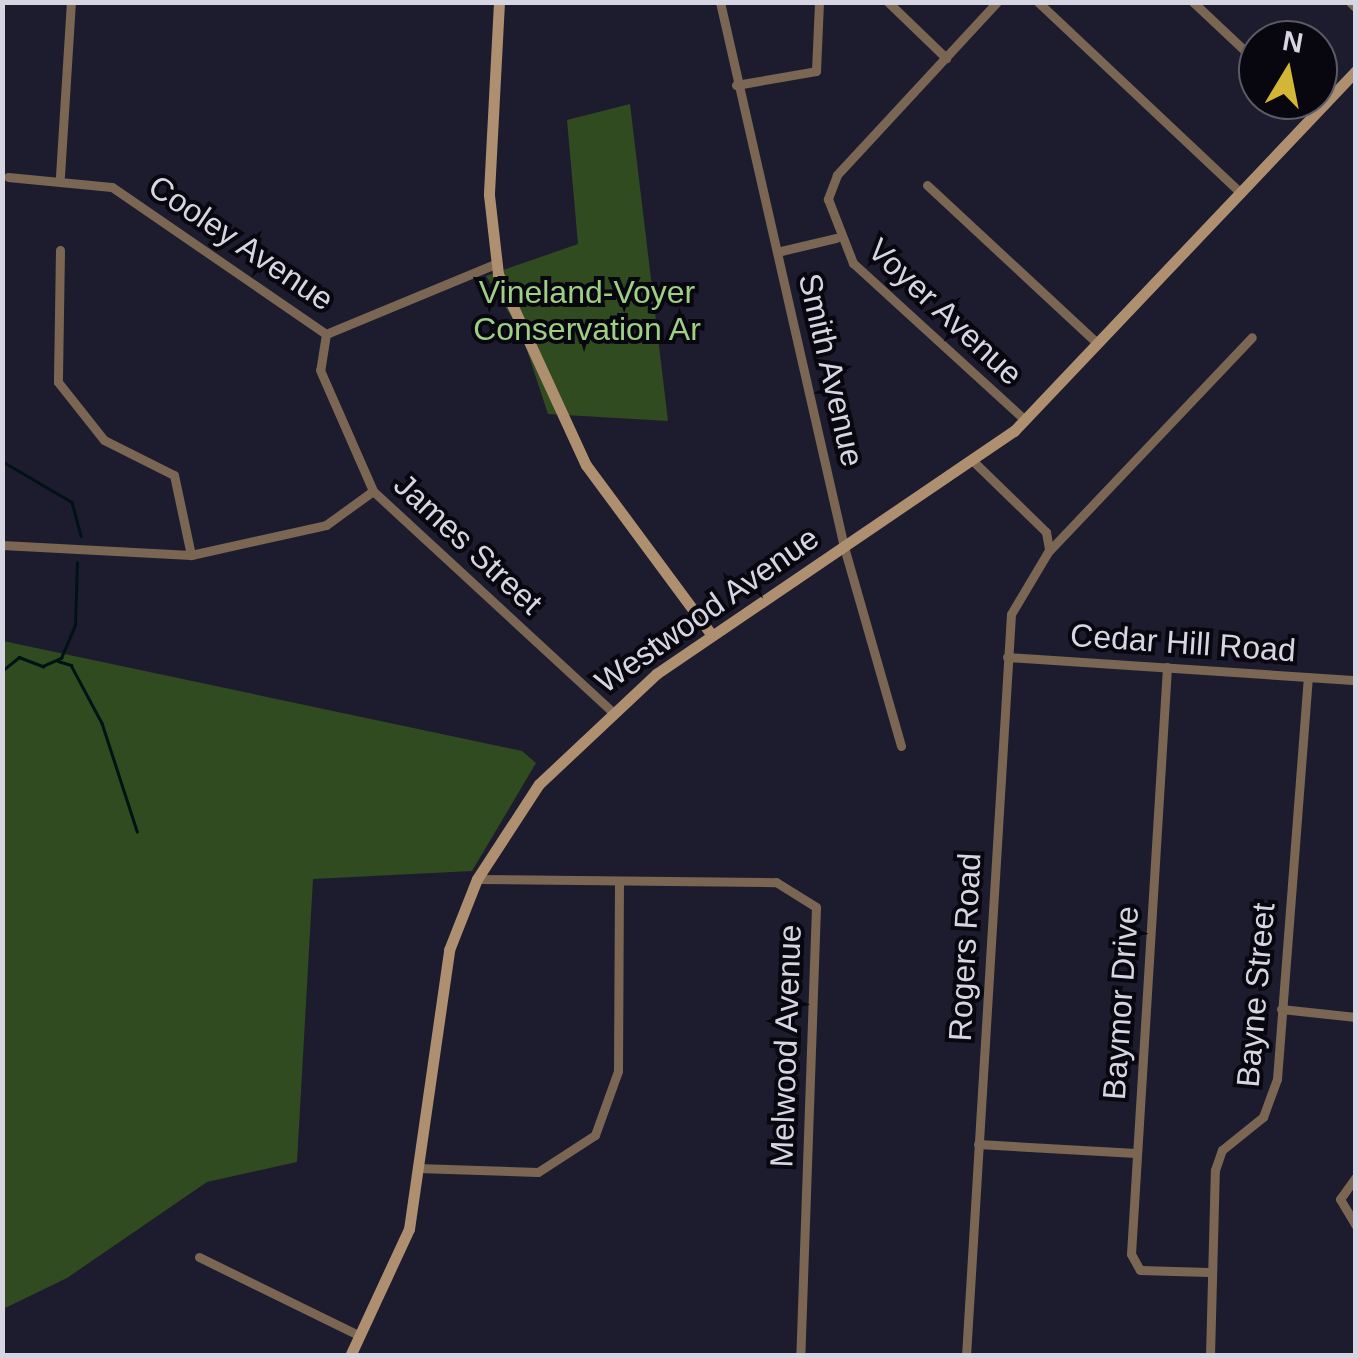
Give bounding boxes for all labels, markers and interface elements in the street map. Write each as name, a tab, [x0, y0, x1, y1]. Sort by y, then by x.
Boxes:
north arrow	[1238, 20, 1338, 120]
text: N	[1280, 25, 1306, 59]
street label: Cooley Avenue	[141, 167, 341, 319]
street label: Voyer Avenue	[859, 230, 1031, 394]
street label: Smith Avenue	[790, 269, 872, 471]
park label: Vineland-Voyer Conservation Ar	[472, 274, 702, 349]
street label: James Street	[386, 466, 550, 622]
street label: Westwood Avenue	[587, 518, 827, 702]
street label: Cedar Hill Road	[1069, 616, 1297, 670]
street label: Rogers Road	[941, 852, 989, 1042]
street label: Bayne Street	[1229, 901, 1283, 1089]
street label: Baymor Drive	[1095, 905, 1147, 1101]
street label: Melwood Avenue	[763, 923, 809, 1169]

